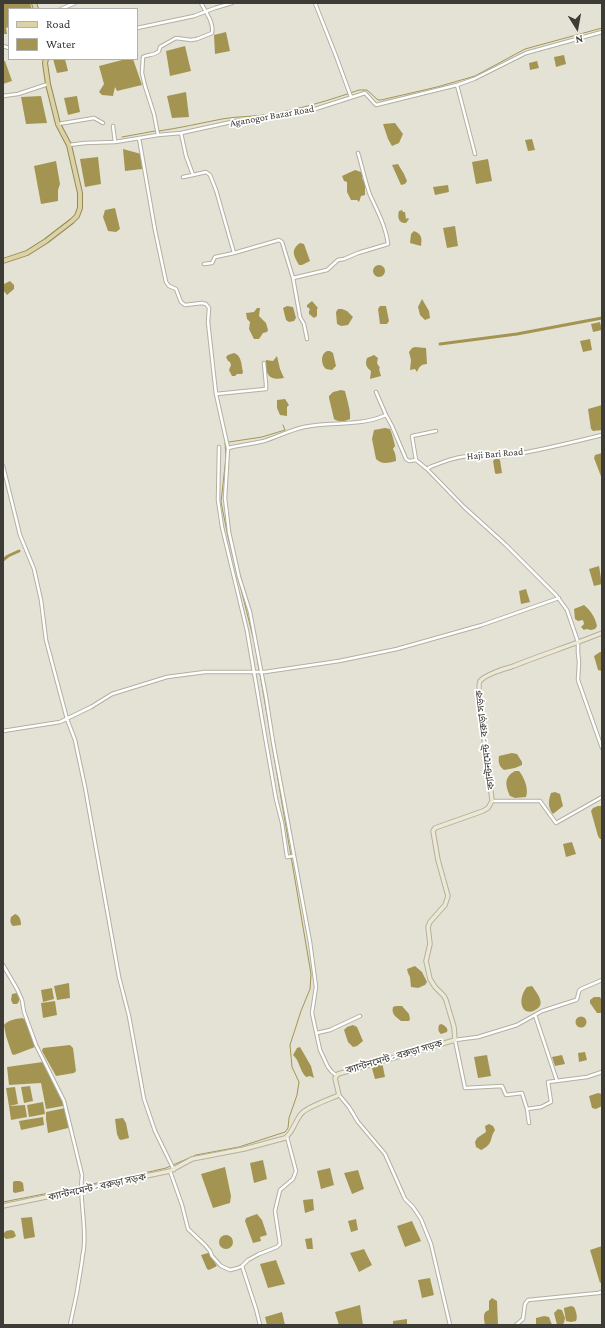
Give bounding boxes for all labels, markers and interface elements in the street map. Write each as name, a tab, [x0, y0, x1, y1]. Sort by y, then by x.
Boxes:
legend	[8, 8, 138, 60]
north arrow	[557, 8, 597, 48]
text: Road	[46, 17, 70, 31]
text: N	[574, 33, 584, 46]
text: Water	[46, 37, 75, 51]
street label: Aganogor Bazar Road	[229, 103, 315, 129]
street label: Haji Bari Road	[466, 446, 524, 462]
street label: ক্যান্টনমেন্ট - বরুড়া সড়ক	[473, 690, 497, 790]
street label: ক্যান্টনমেন্ট - বরুড়া সড়ক	[344, 1037, 444, 1077]
street label: ক্যান্টনমেন্ট - বরুড়া সড়ক	[47, 1171, 147, 1203]

